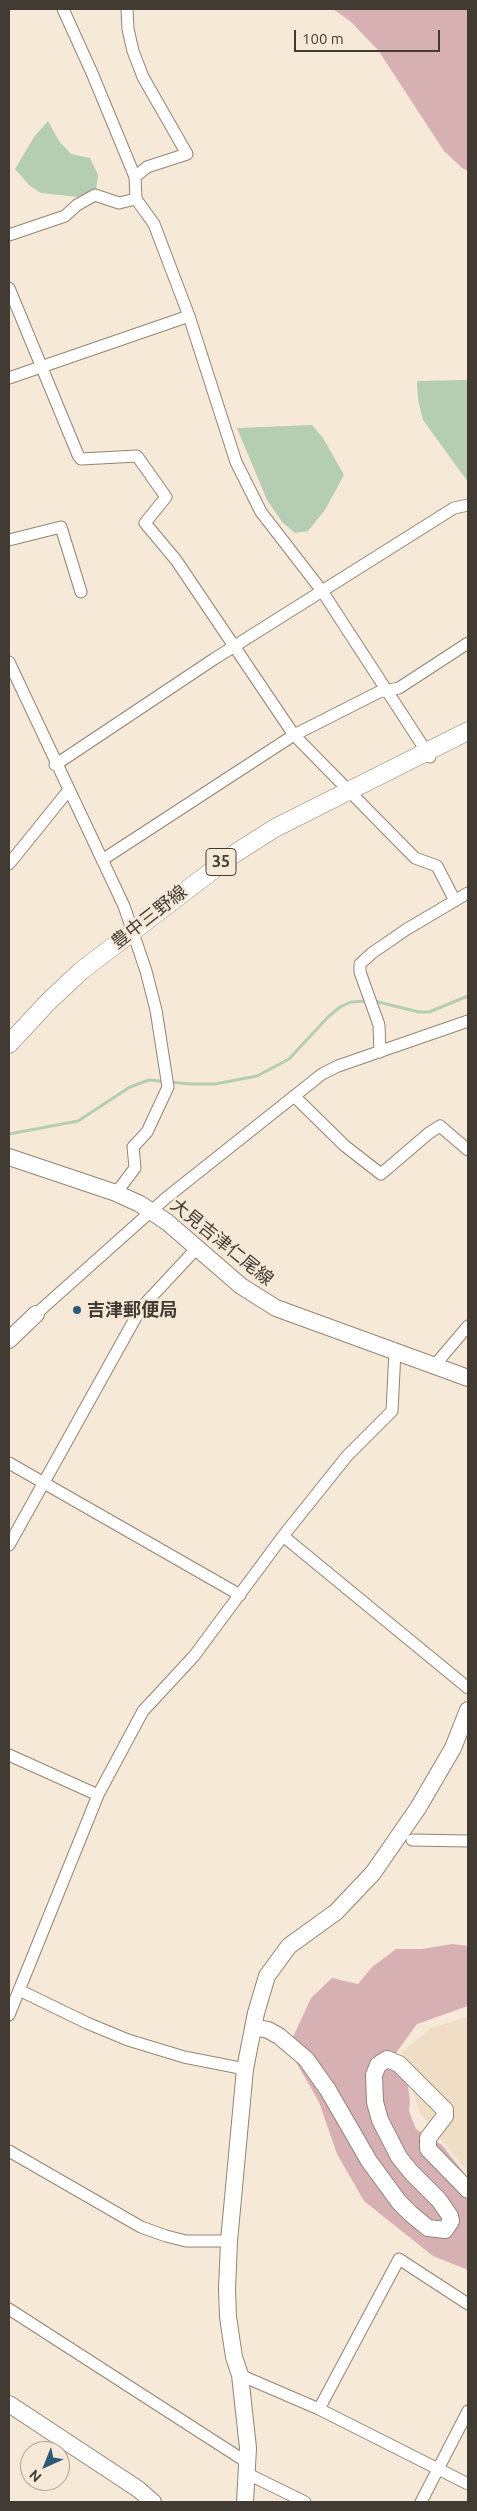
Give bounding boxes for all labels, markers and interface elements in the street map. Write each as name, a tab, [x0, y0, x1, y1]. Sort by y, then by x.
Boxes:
scale bar	[297, 20, 443, 52]
text: 100 m	[302, 30, 344, 47]
road number: 35	[206, 849, 236, 876]
street label: 豊中三野線	[107, 881, 191, 953]
street label: 大見吉津仁尾線	[166, 1194, 278, 1290]
place label: 吉津郵便局	[87, 1299, 177, 1321]
marker: 吉津郵便局	[71, 1304, 83, 1316]
north arrow	[20, 2441, 70, 2491]
text: N	[26, 2467, 45, 2485]

